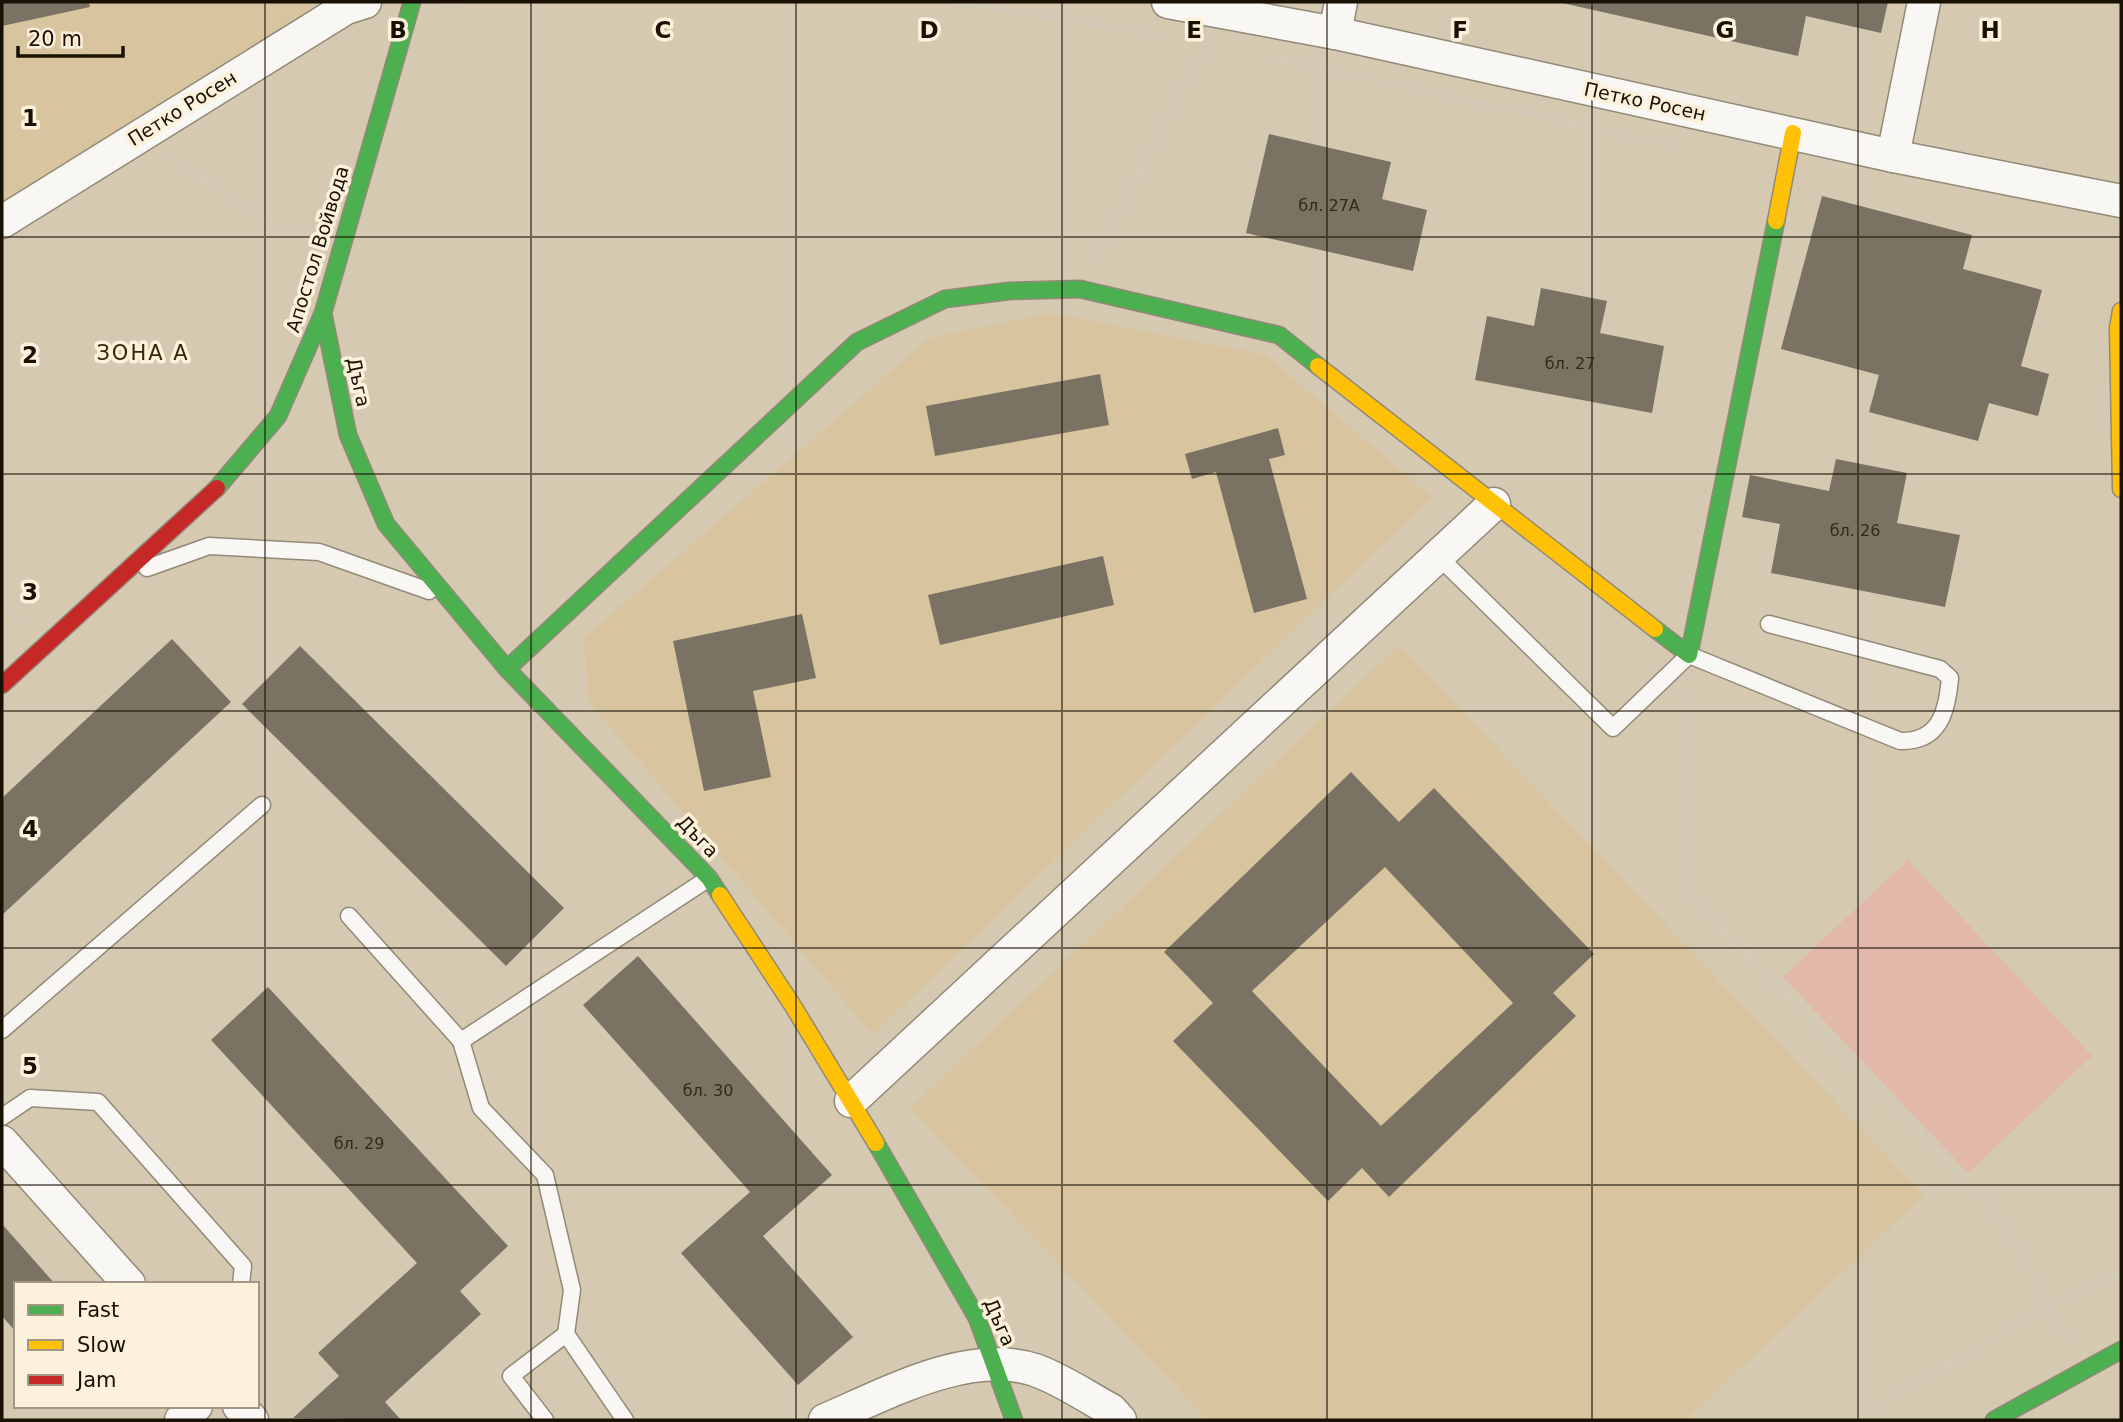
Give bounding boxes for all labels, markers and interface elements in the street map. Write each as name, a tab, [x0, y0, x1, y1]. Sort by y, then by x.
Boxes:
scale bar	[18, 14, 122, 58]
text: B	[389, 17, 407, 43]
text: C	[655, 17, 671, 43]
text: D	[919, 17, 939, 43]
text: E	[1186, 17, 1202, 43]
text: F	[1452, 17, 1468, 43]
text: G	[1716, 17, 1734, 43]
text: H	[1980, 17, 2000, 43]
text: 20 m	[28, 27, 82, 51]
street label: Петко Росен	[124, 66, 240, 150]
street label: Петко Росен	[1582, 77, 1708, 125]
text: 1	[22, 105, 38, 131]
street label: Апостол Войвода	[281, 163, 353, 335]
house number: бл. 27А	[1298, 196, 1360, 215]
district label: ЗОНА А	[96, 341, 190, 365]
text: 2	[22, 342, 38, 368]
house number: бл. 27	[1545, 354, 1595, 373]
street label: Дъга	[343, 355, 375, 409]
house number: бл. 26	[1830, 521, 1880, 540]
text: 3	[22, 579, 38, 605]
street label: Дъга	[673, 810, 723, 862]
text: 4	[22, 816, 38, 842]
text: 5	[22, 1053, 38, 1079]
house number: бл. 30	[683, 1081, 733, 1100]
house number: бл. 29	[334, 1134, 384, 1153]
legend	[14, 1282, 259, 1408]
street label: Дъга	[980, 1295, 1020, 1349]
text: Fast	[77, 1298, 119, 1322]
text: Slow	[77, 1333, 126, 1357]
text: Jam	[75, 1368, 117, 1392]

